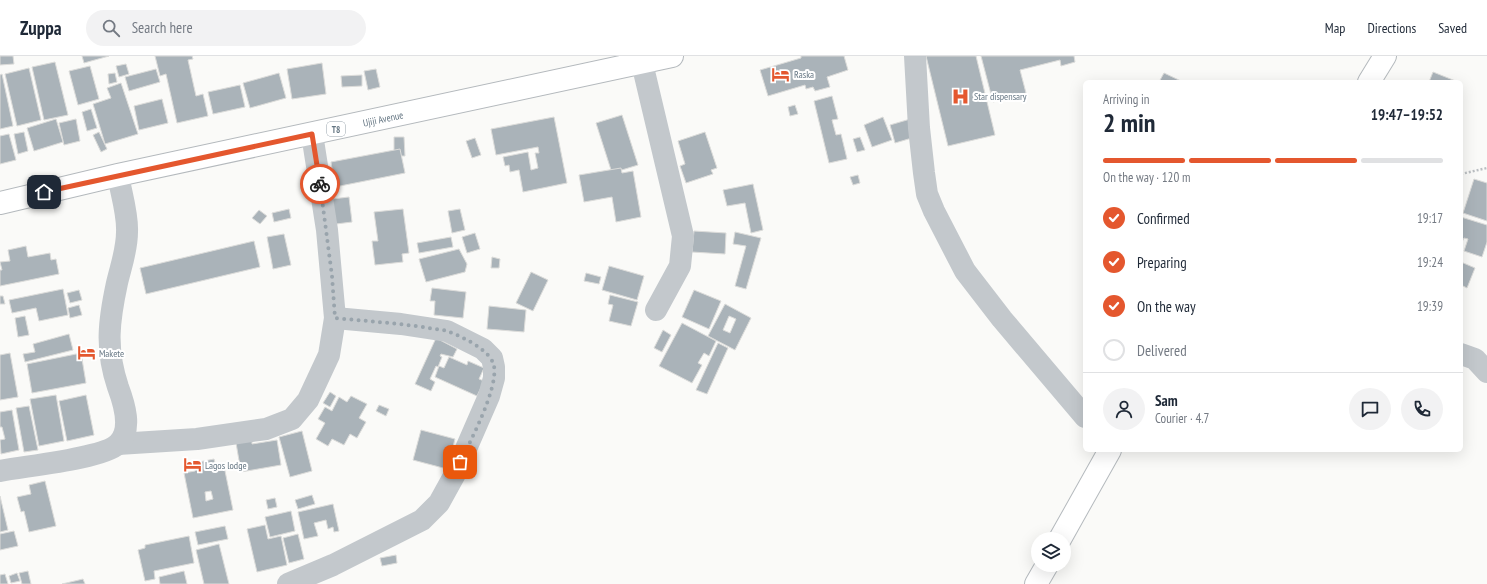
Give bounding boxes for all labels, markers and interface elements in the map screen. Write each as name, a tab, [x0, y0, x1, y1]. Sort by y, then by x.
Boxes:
search box	[86, 10, 366, 46]
text: Zuppa	[20, 16, 62, 40]
icon: search	[100, 17, 122, 39]
text: Search here	[132, 18, 193, 37]
text: Map	[1325, 19, 1345, 37]
text: Directions	[1367, 19, 1416, 37]
text: Saved	[1438, 19, 1467, 37]
hotel icon: Raska	[771, 64, 791, 84]
place label: Raska	[794, 68, 814, 81]
hospital icon: Star dispensary	[951, 86, 971, 106]
place label: Star dispensary	[974, 90, 1027, 103]
text: Arriving in	[1103, 91, 1150, 108]
text: 19:47–19:52	[1371, 105, 1443, 124]
text: 2 min	[1103, 106, 1156, 139]
street label: Ujiji Avenue	[362, 108, 404, 130]
road number: T8	[327, 122, 345, 136]
courier	[300, 164, 340, 204]
text: On the way · 120 m	[1103, 169, 1190, 186]
icon: bike	[309, 173, 331, 195]
pin	[27, 175, 61, 209]
icon: home	[33, 181, 55, 203]
icon: check	[1103, 207, 1125, 229]
text: Confirmed	[1137, 209, 1190, 228]
text: 19:17	[1417, 210, 1443, 227]
icon: check	[1103, 251, 1125, 273]
text: Preparing	[1137, 253, 1187, 272]
text: 19:24	[1417, 254, 1443, 271]
icon: check	[1103, 295, 1125, 317]
text: On the way	[1137, 297, 1196, 316]
text: 19:39	[1417, 298, 1443, 315]
text: Delivered	[1137, 341, 1187, 360]
hotel icon: Makete	[76, 343, 96, 363]
place label: Makete	[99, 347, 124, 360]
button: person	[1103, 388, 1145, 430]
button: chat	[1349, 388, 1391, 430]
button: phone	[1401, 388, 1443, 430]
text: Sam	[1155, 391, 1178, 410]
text: Courier · 4.7	[1155, 410, 1209, 427]
pin	[443, 445, 477, 479]
icon: bag	[449, 451, 471, 473]
hotel icon: Lagos lodge	[182, 455, 202, 475]
place label: Lagos lodge	[205, 459, 247, 472]
map controls	[1031, 532, 1071, 572]
button: layers	[1031, 532, 1071, 572]

